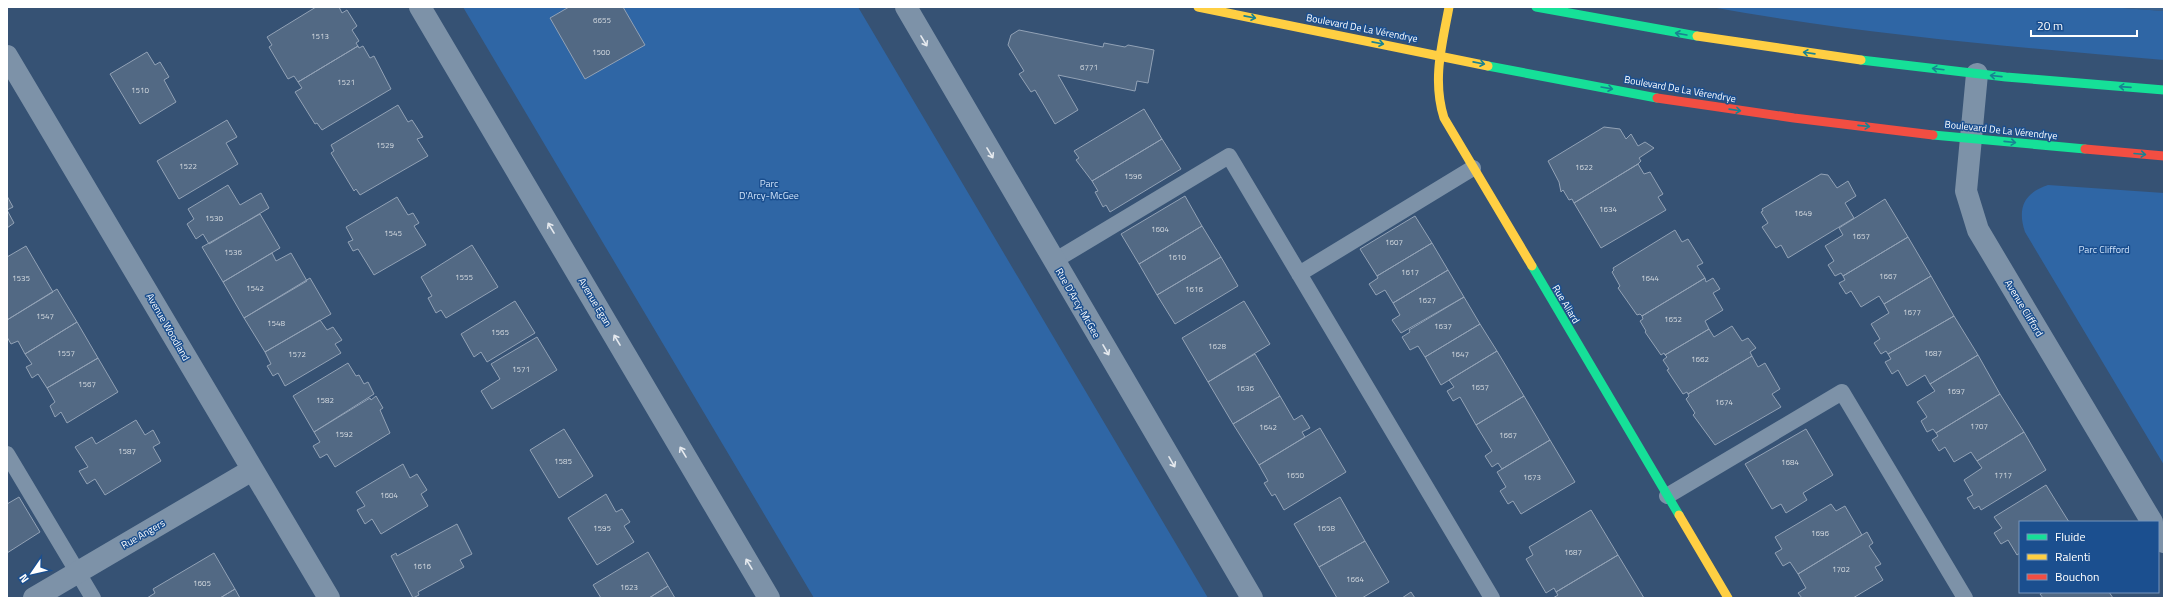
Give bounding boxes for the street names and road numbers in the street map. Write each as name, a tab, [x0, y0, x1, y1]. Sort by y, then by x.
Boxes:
street label: Boulevard De La Vérendrye	[1305, 10, 1419, 46]
street label: Boulevard De La Vérendrye	[1623, 72, 1737, 106]
street label: Boulevard De La Vérendrye	[1944, 117, 2058, 143]
street label: Rue D'Arcy-McGee	[1052, 265, 1104, 341]
street label: Avenue Egan	[575, 275, 615, 329]
street label: Avenue Clifford	[2001, 277, 2047, 339]
street label: Rue Allard	[1549, 282, 1583, 326]
street label: Avenue Woodland	[143, 290, 193, 364]
street label: Rue Angers	[118, 515, 168, 553]

